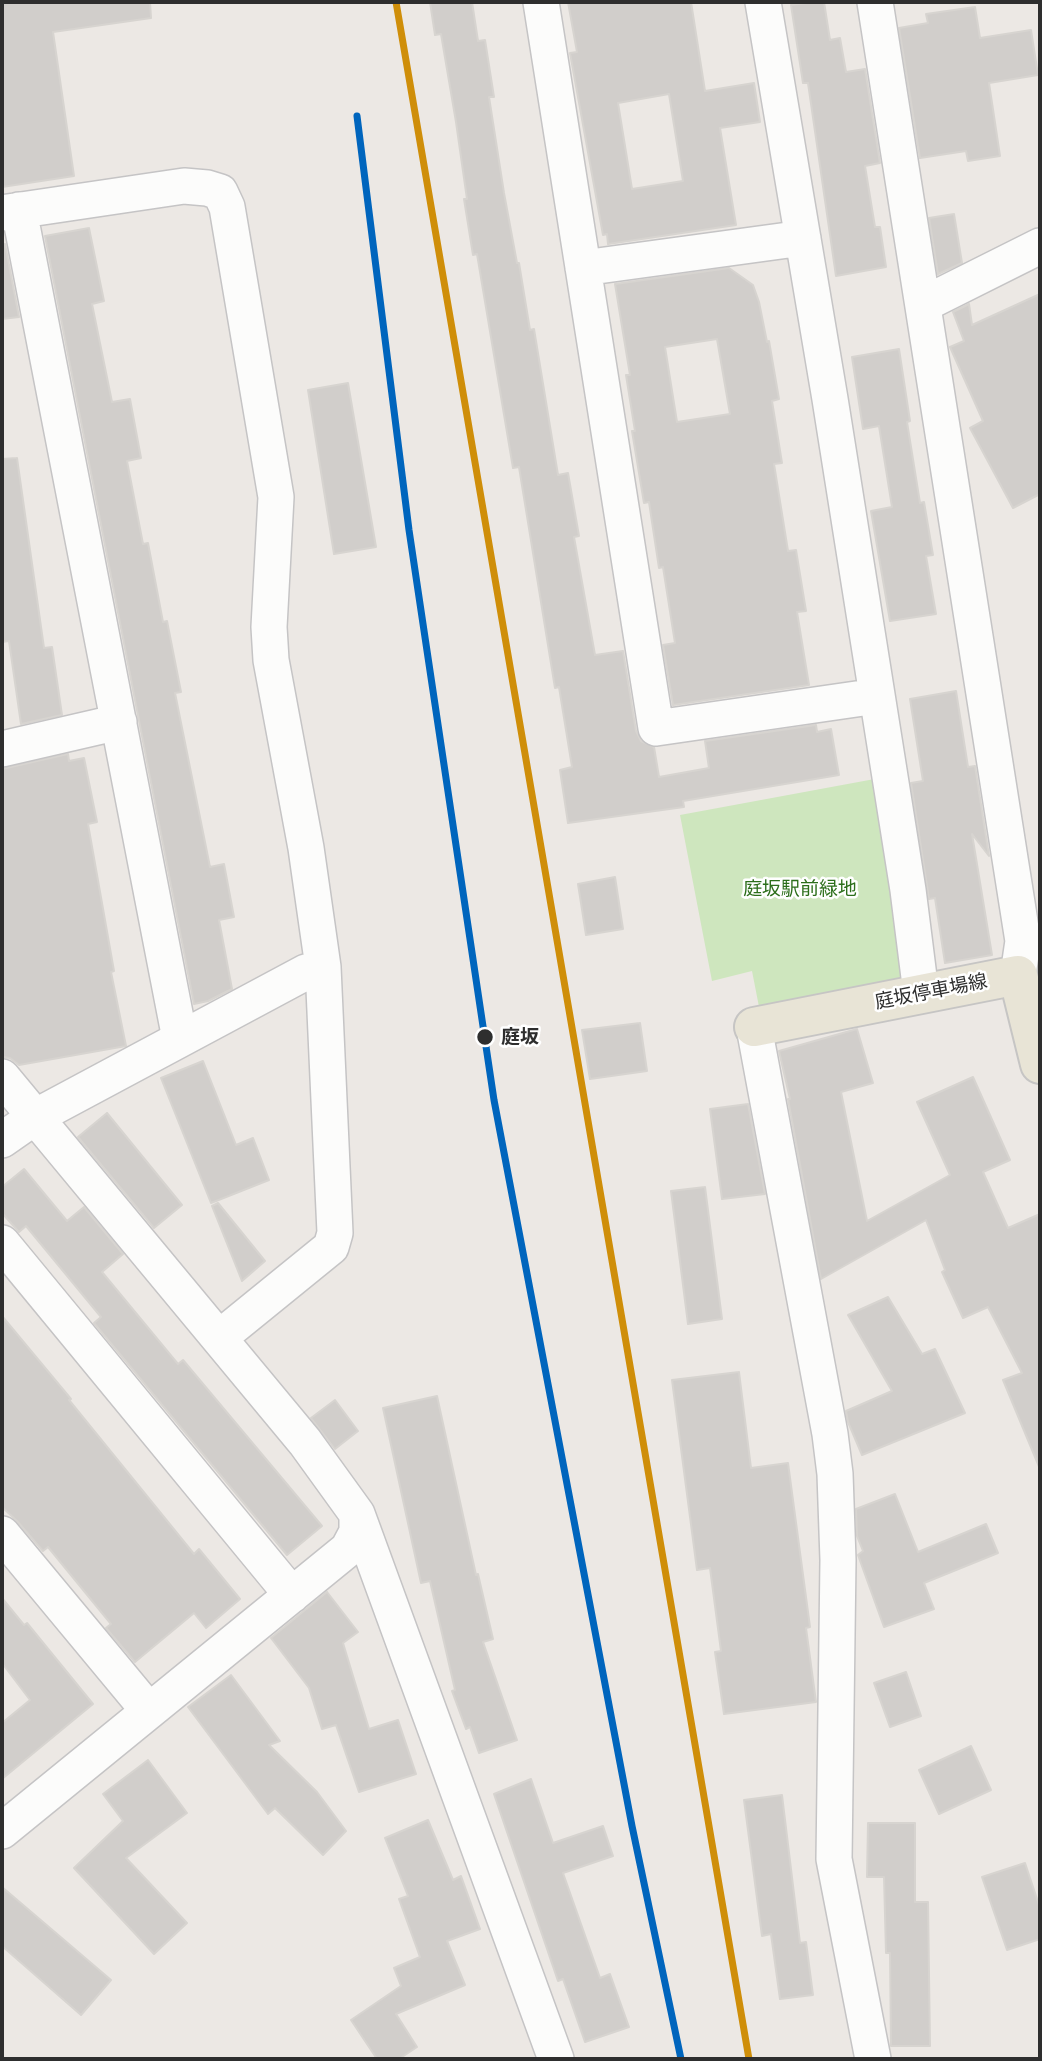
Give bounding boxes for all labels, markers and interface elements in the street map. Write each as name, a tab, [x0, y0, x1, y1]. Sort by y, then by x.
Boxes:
park label: 庭坂駅前緑地	[743, 878, 857, 900]
street label: 庭坂停車場線	[873, 970, 989, 1014]
place label: 庭坂	[501, 1026, 539, 1048]
marker: 庭坂	[475, 1027, 495, 1047]

